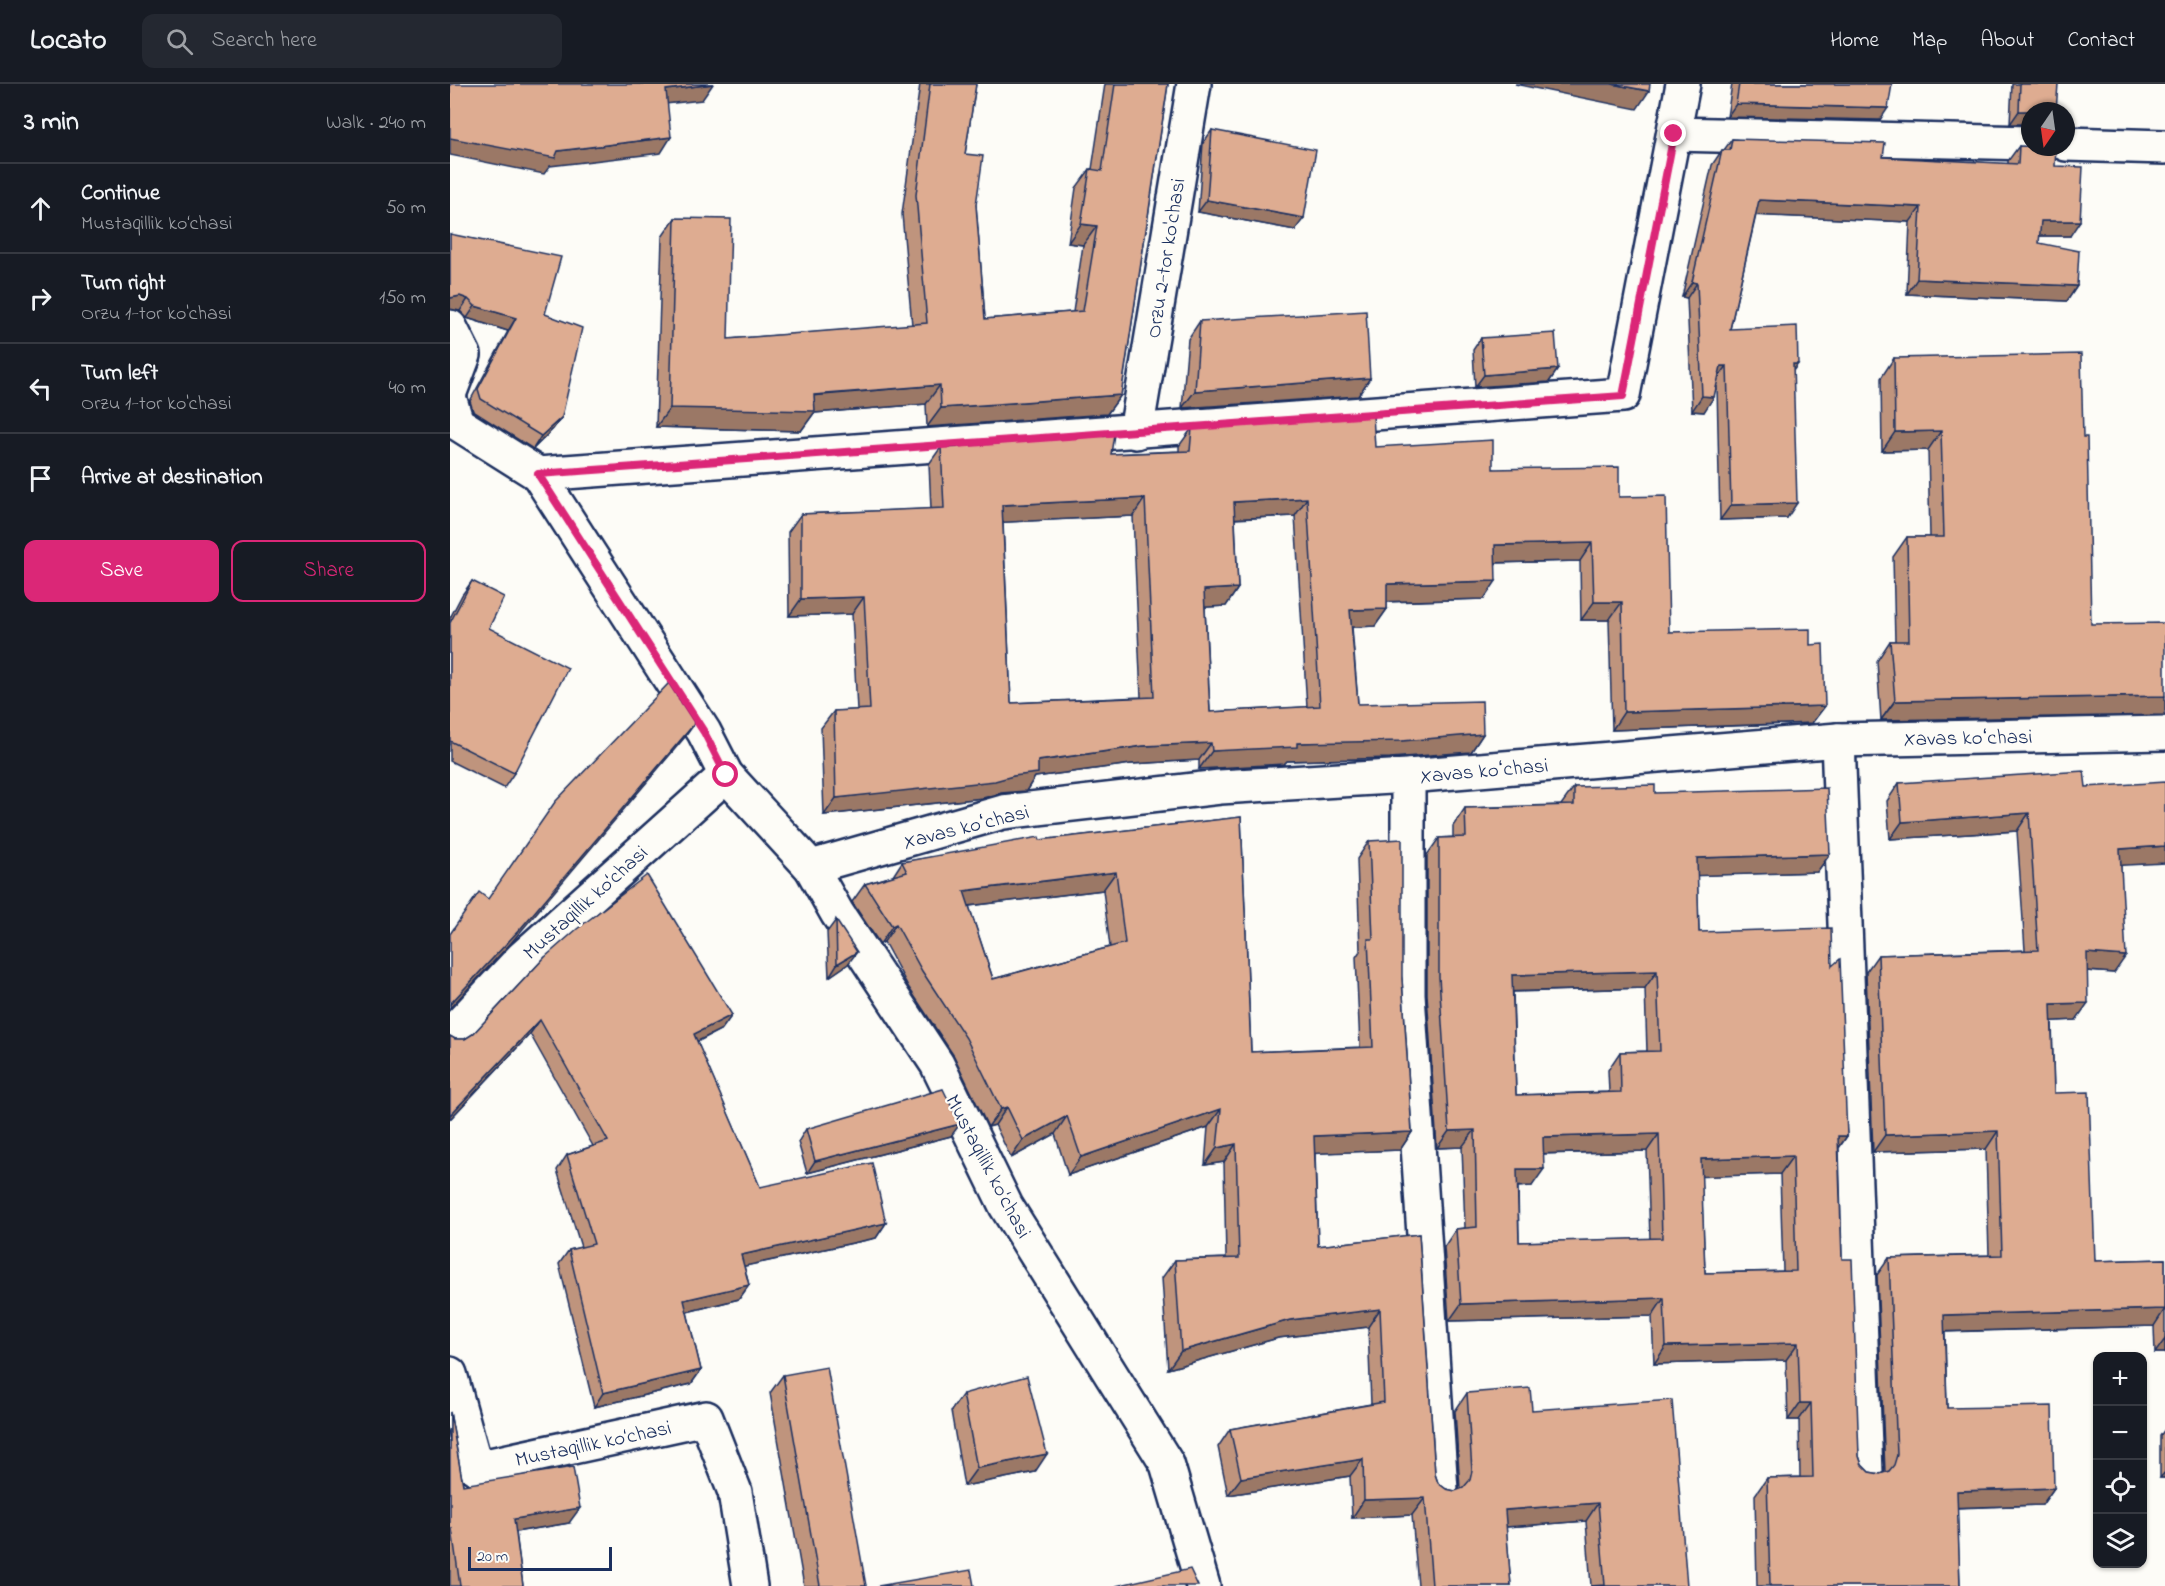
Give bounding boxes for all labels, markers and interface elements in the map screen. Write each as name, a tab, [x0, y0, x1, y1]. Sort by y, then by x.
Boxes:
search box	[142, 14, 562, 68]
text: Locato	[30, 21, 106, 62]
icon: search	[163, 25, 196, 58]
text: Search here	[211, 25, 317, 57]
text: Home	[1830, 26, 1879, 56]
text: Map	[1912, 26, 1947, 56]
text: About	[1980, 26, 2034, 56]
text: Contact	[2067, 26, 2135, 56]
north arrow	[2021, 102, 2075, 156]
text: 3 min	[24, 104, 79, 142]
text: Walk · 240 m	[326, 109, 426, 138]
route end	[1660, 120, 1686, 146]
street label: Orzu 2-tor ko'chasi	[1140, 176, 1194, 341]
text: Continue	[81, 178, 160, 210]
icon: ahead	[24, 192, 57, 225]
text: 50 m	[385, 194, 426, 223]
text: Mustaqillik ko‘chasi	[81, 210, 232, 239]
text: Turn right	[81, 268, 166, 300]
icon: right	[24, 282, 57, 315]
text: 150 m	[379, 284, 426, 313]
text: Orzu 1-tor ko'chasi	[81, 300, 231, 329]
text: Turn left	[81, 358, 158, 390]
icon: left	[24, 372, 57, 405]
text: 40 m	[389, 374, 426, 403]
text: Orzu 1-tor ko'chasi	[81, 390, 231, 419]
icon: arrive	[24, 462, 57, 495]
text: Arrive at destination	[81, 462, 263, 494]
button: Save	[24, 540, 219, 602]
button: Share	[231, 540, 426, 602]
street label: Xavas koʻchasi	[1903, 723, 2033, 755]
street label: Xavas koʻchasi	[1419, 751, 1550, 793]
route start	[712, 761, 738, 787]
street label: Xavas koʻchasi	[900, 798, 1033, 858]
street label: Mustaqillik ko‘chasi	[517, 839, 655, 968]
street label: Mustaqillik ko‘chasi	[937, 1090, 1038, 1244]
map controls	[2093, 1352, 2147, 1568]
button: +	[2093, 1352, 2147, 1406]
button: −	[2093, 1406, 2147, 1460]
street label: Mustaqillik ko‘chasi	[513, 1414, 674, 1476]
button: locate	[2093, 1460, 2147, 1514]
button: layers	[2093, 1514, 2147, 1568]
scale bar	[468, 1544, 612, 1572]
text: 20 m	[477, 1545, 508, 1569]

